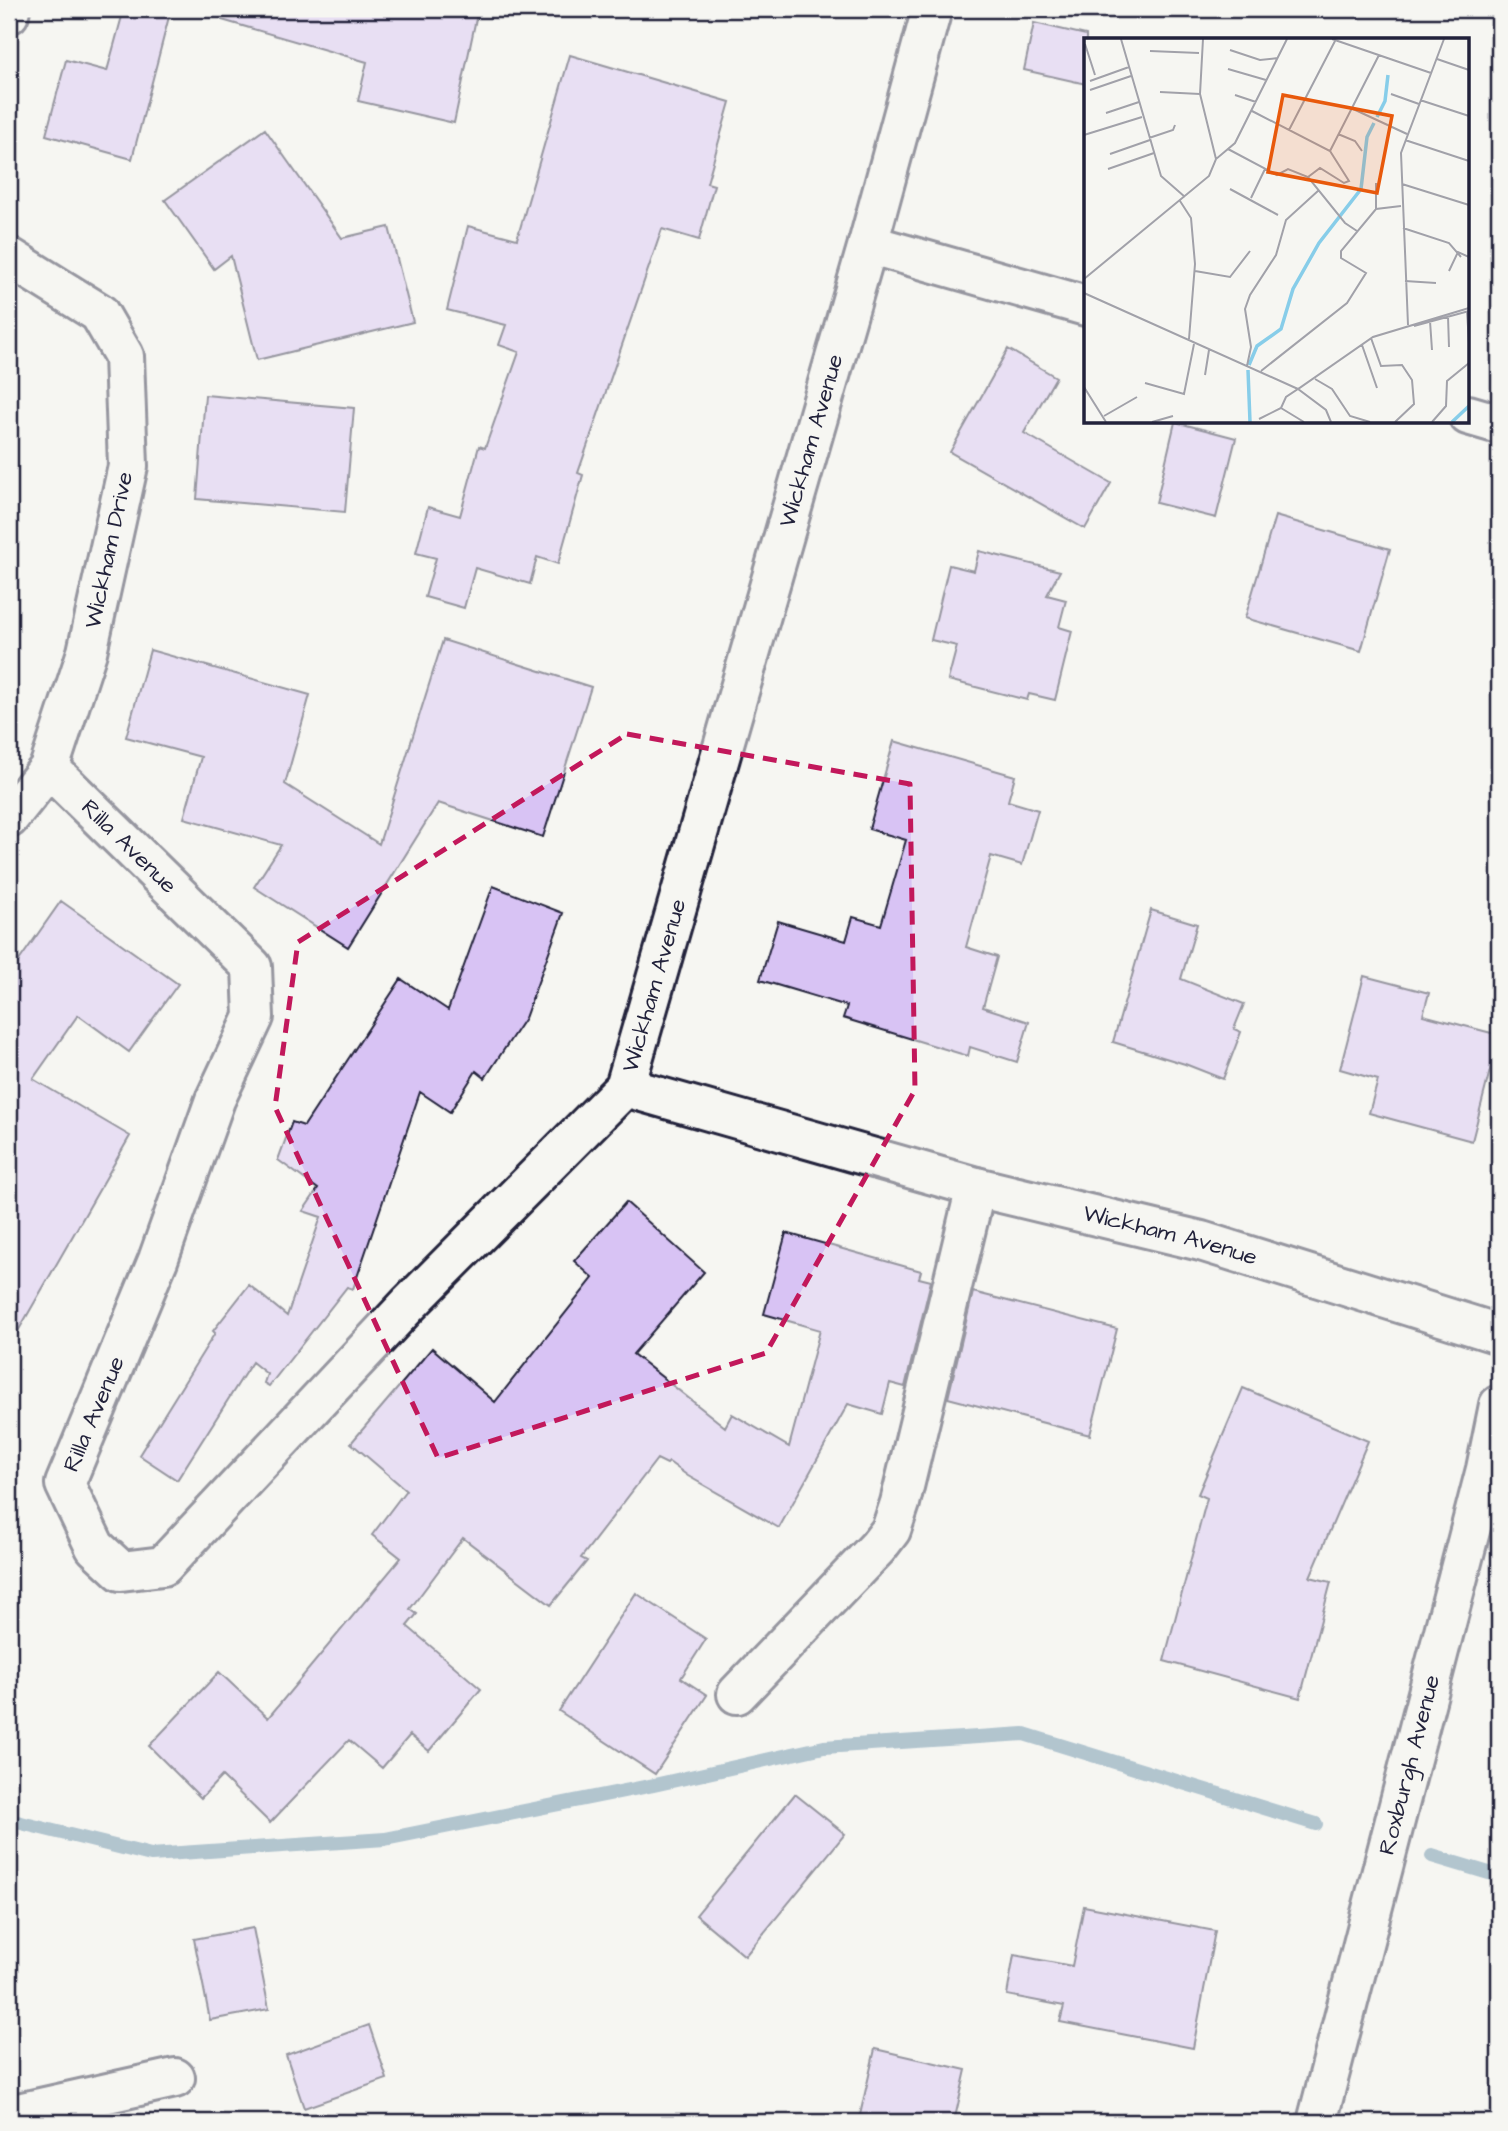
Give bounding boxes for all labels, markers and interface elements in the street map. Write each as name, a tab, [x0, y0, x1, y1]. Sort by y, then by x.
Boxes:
inset map	[1084, 38, 1470, 424]
street label: Wickham Avenue	[771, 350, 851, 531]
street label: Wickham Drive	[77, 469, 141, 631]
street label: Rilla Avenue	[74, 792, 184, 901]
street label: Wickham Avenue	[614, 895, 694, 1076]
street label: Wickham Avenue	[1080, 1197, 1261, 1274]
street label: Rilla Avenue	[55, 1351, 133, 1477]
street label: Roxburgh Avenue	[1371, 1671, 1448, 1858]

